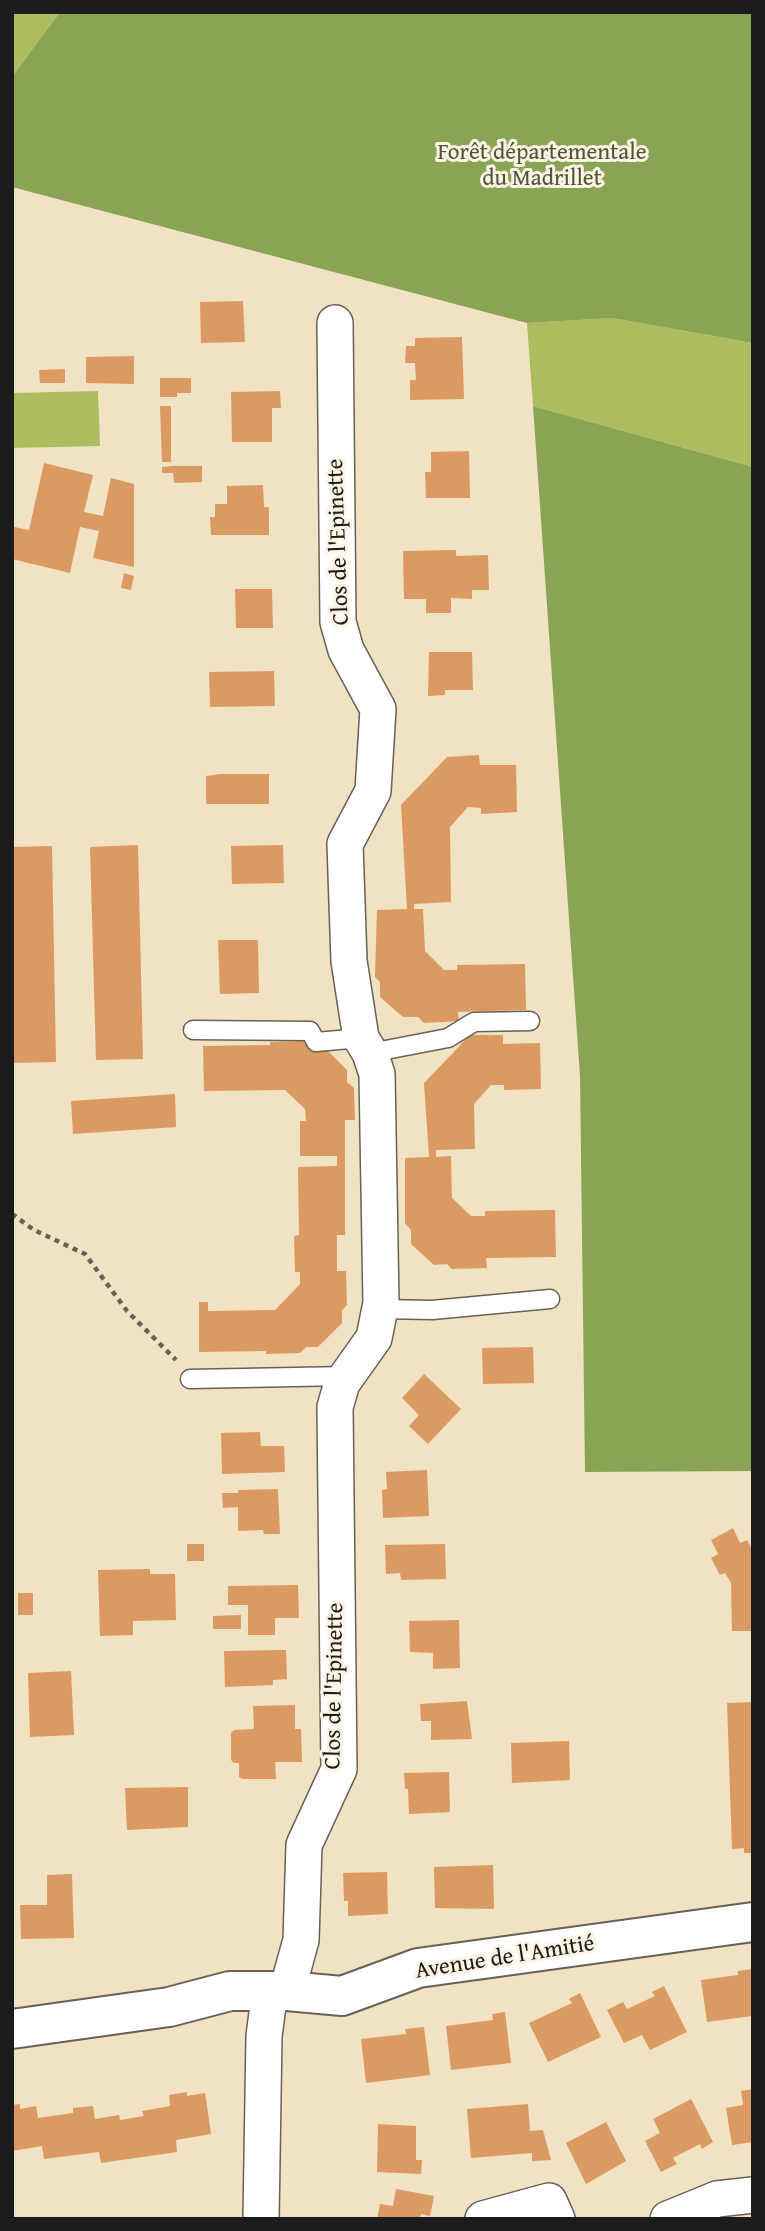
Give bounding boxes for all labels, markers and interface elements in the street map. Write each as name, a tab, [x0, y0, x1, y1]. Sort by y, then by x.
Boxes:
park label: Forêt départementale du Madrillet	[438, 139, 646, 193]
street label: Clos de l'Epinette	[322, 458, 356, 626]
street label: Clos de l'Epinette	[320, 1602, 350, 1770]
street label: Avenue de l'Amitié	[414, 1930, 596, 1986]

